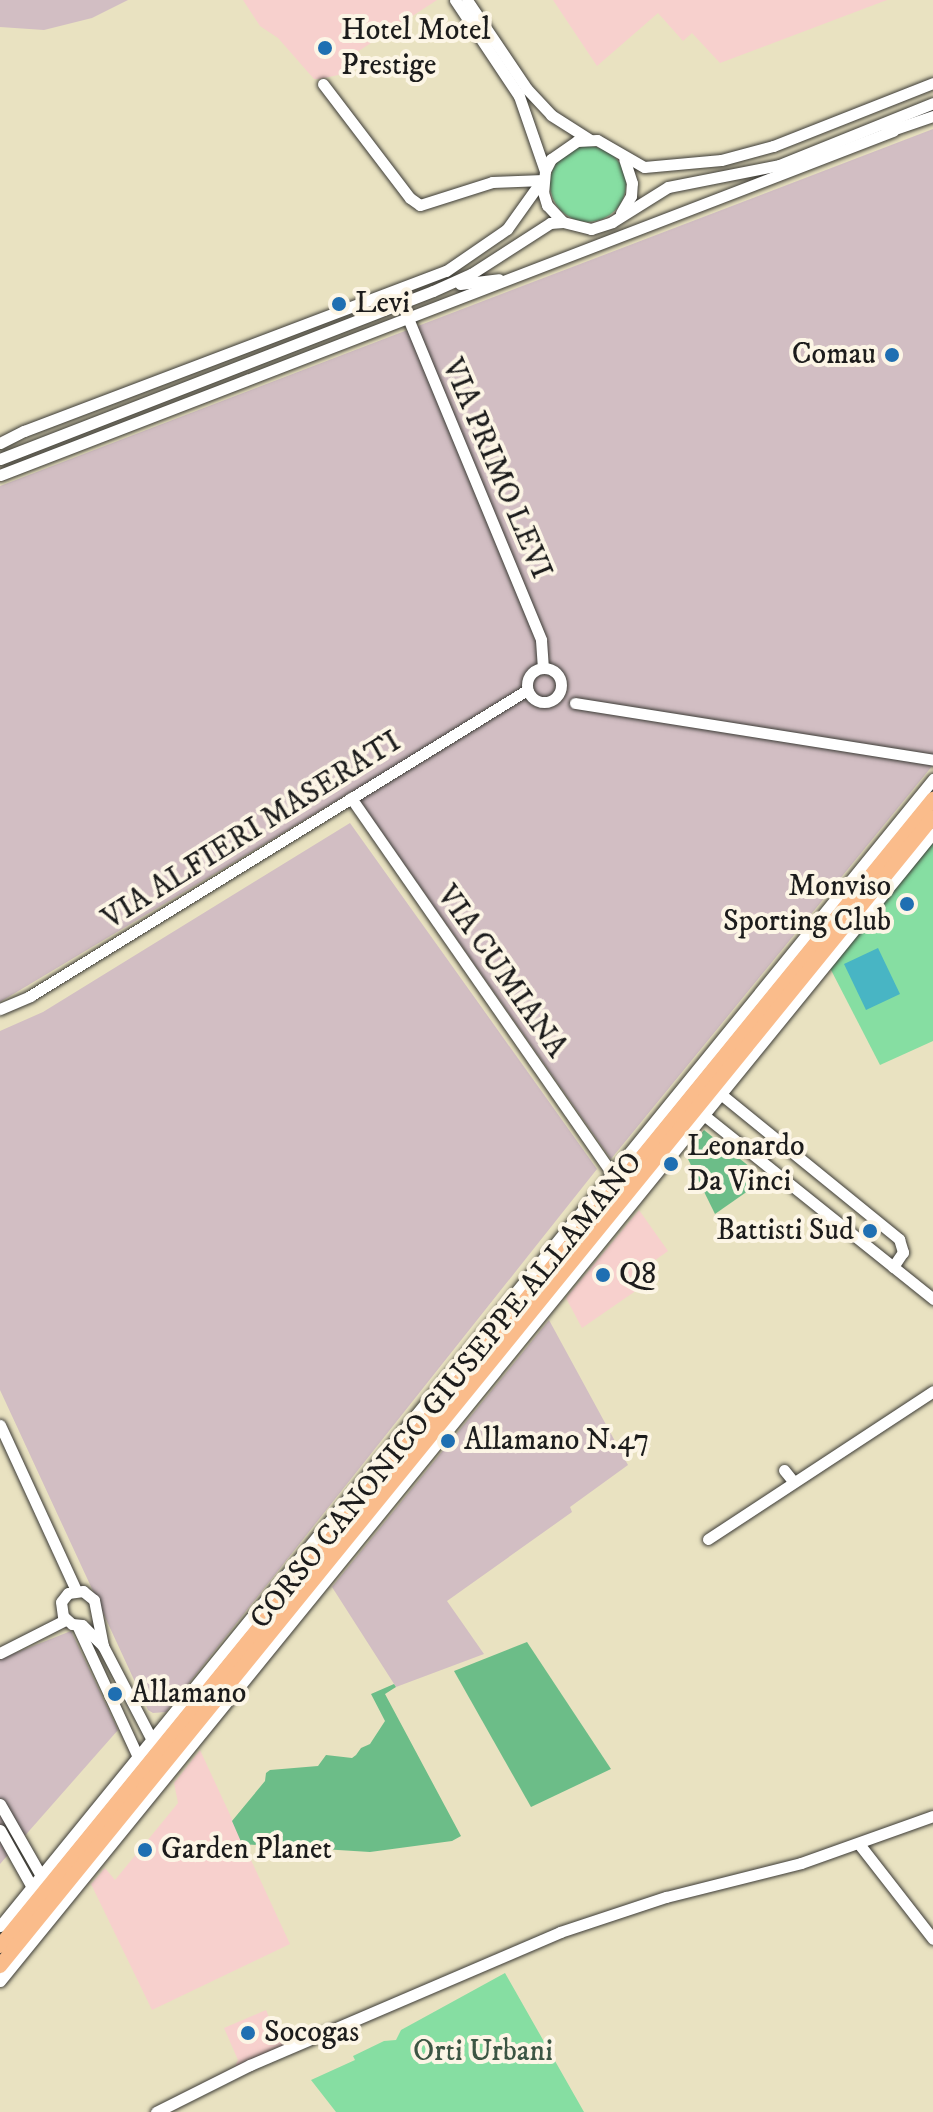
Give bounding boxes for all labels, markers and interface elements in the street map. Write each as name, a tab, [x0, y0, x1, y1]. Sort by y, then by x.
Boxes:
place label: Hotel Motel Prestige	[341, 13, 490, 84]
marker: Hotel Motel Prestige	[316, 39, 334, 57]
place label: Levi	[355, 286, 410, 322]
marker: Levi	[330, 295, 348, 313]
place label: Comau	[792, 337, 876, 373]
marker: Comau	[883, 346, 901, 364]
street label: VIA PRIMO LEVI	[433, 354, 559, 584]
street label: VIA ALFIERI MASERATI	[96, 724, 408, 938]
place label: Monviso Sporting Club	[723, 869, 891, 940]
street label: VIA CUMIANA	[428, 879, 574, 1065]
marker: Monviso Sporting Club	[898, 895, 916, 913]
place label: Leonardo Da Vinci	[687, 1129, 805, 1200]
street label: CORSO CANONICO GIUSEPPE ALLAMANO	[243, 1145, 651, 1637]
marker: Leonardo Da Vinci	[662, 1155, 680, 1173]
place label: Battisti Sud	[716, 1213, 854, 1249]
marker: Battisti Sud	[861, 1222, 879, 1240]
place label: Q8	[619, 1257, 656, 1293]
marker: Q8	[594, 1266, 612, 1284]
place label: Allamano N.47	[464, 1423, 649, 1459]
marker: Allamano N.47	[439, 1432, 457, 1450]
place label: Allamano	[131, 1676, 246, 1712]
marker: Allamano	[106, 1685, 124, 1703]
place label: Garden Planet	[161, 1832, 332, 1868]
marker: Garden Planet	[136, 1841, 154, 1859]
place label: Socogas	[264, 2015, 359, 2051]
marker: Socogas	[239, 2024, 257, 2042]
park label: Orti Urbani	[413, 2034, 553, 2070]

